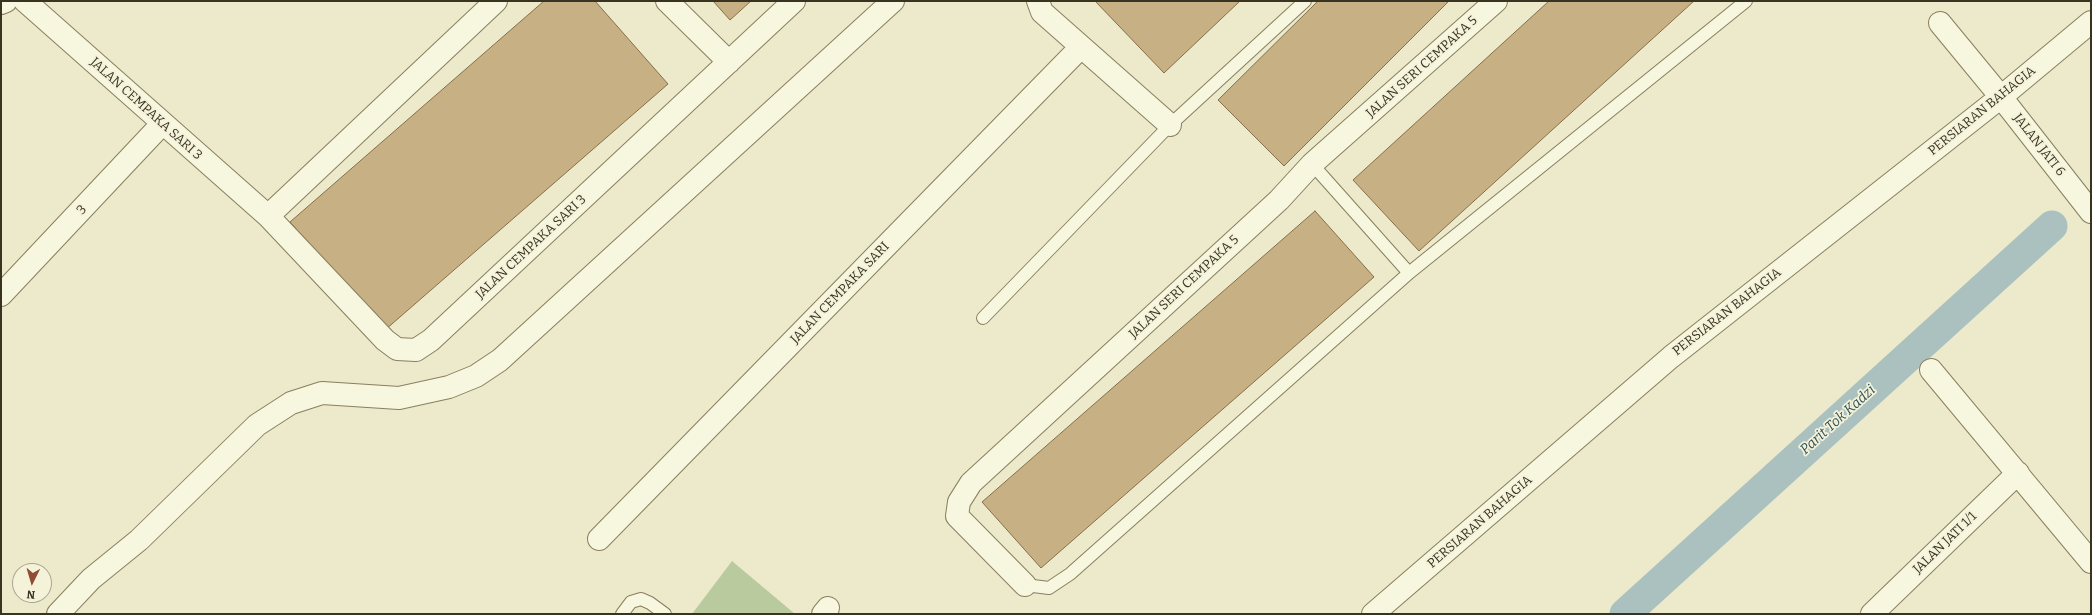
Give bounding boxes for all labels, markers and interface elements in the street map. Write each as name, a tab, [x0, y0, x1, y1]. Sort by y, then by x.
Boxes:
street label: JALAN SERI CEMPAKA 5	[1363, 13, 1481, 121]
street label: JALAN CEMPAKA SARI 3	[87, 55, 205, 163]
street label: PERSIARAN BAHAGIA	[1925, 63, 2039, 159]
street label: JALAN JATI 6	[2010, 111, 2068, 179]
street label: JALAN CEMPAKA SARI 3	[473, 192, 589, 302]
street label: 3	[74, 202, 90, 218]
street label: JALAN SERI CEMPAKA 5	[1126, 232, 1242, 342]
street label: JALAN CEMPAKA SARI	[787, 239, 893, 347]
street label: PERSIARAN BAHAGIA	[1670, 265, 1784, 359]
water label: Parit Tok Kadzi	[1797, 382, 1879, 458]
street label: PERSIARAN BAHAGIA	[1425, 472, 1535, 572]
street label: JALAN JATI 1/1	[1910, 509, 1980, 577]
north arrow	[12, 563, 52, 603]
text: N	[26, 588, 36, 601]

